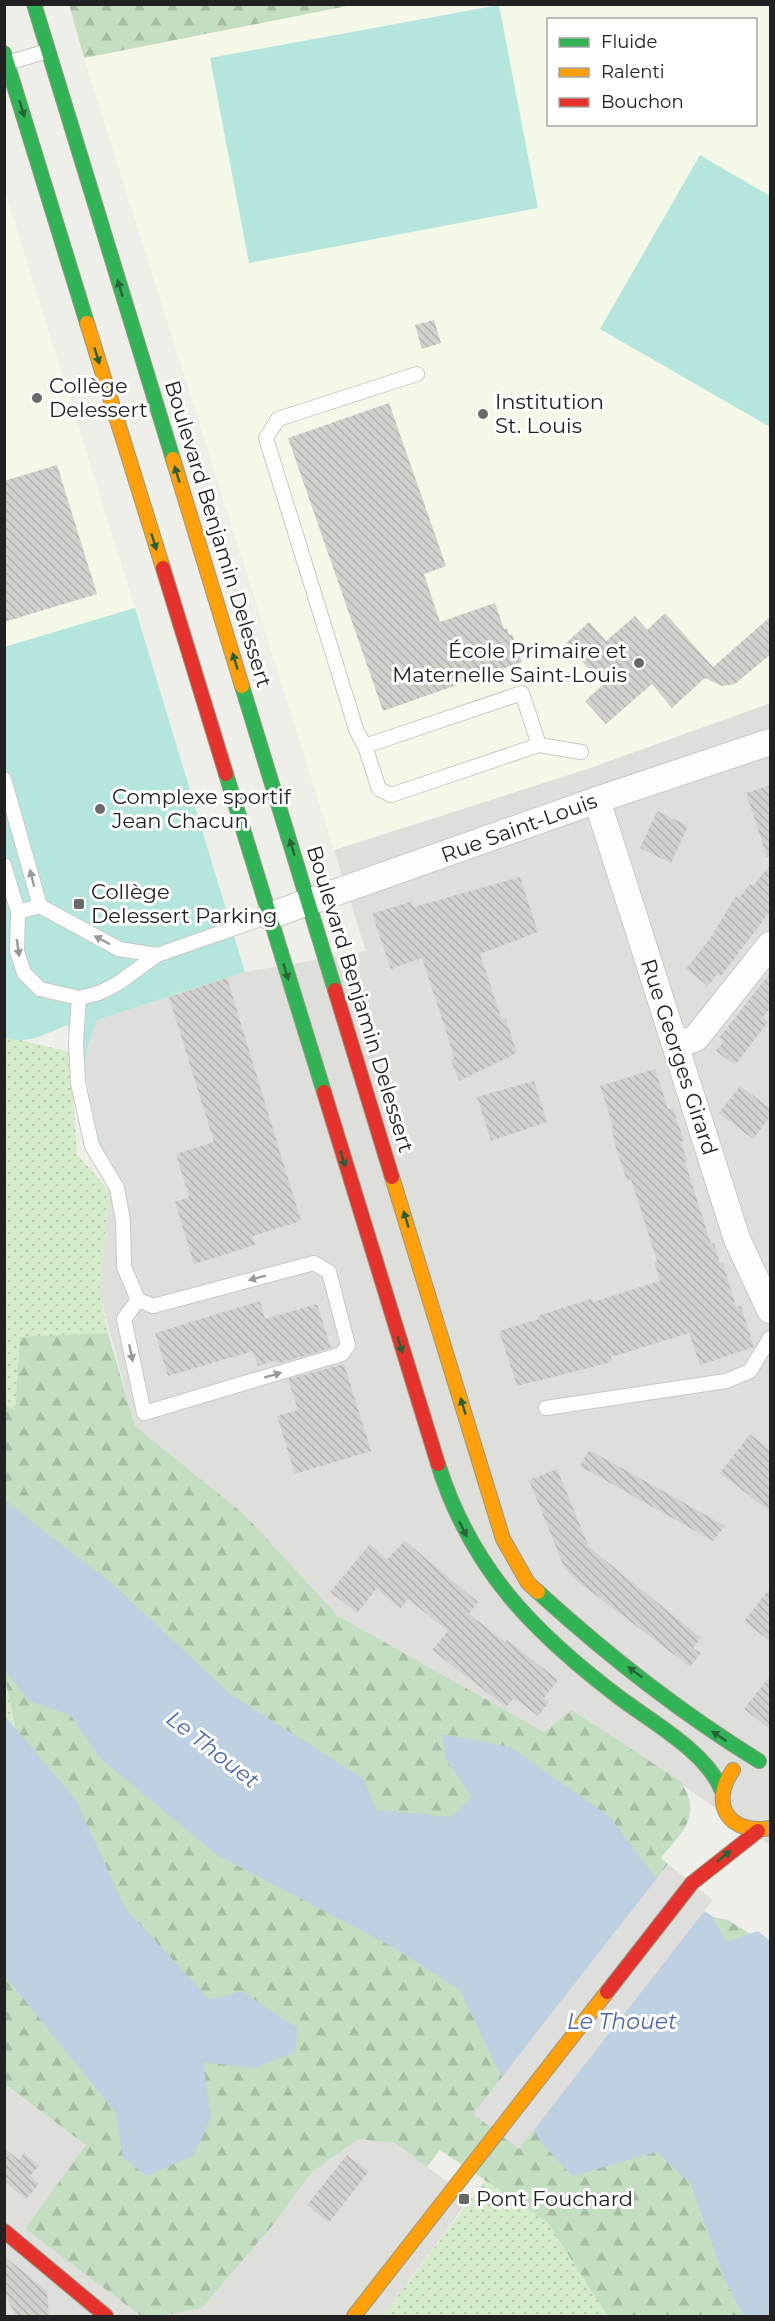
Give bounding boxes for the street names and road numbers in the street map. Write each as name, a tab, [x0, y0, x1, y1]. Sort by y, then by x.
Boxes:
street label: Boulevard Benjamin Delessert	[160, 377, 277, 690]
street label: Rue Saint-Louis	[437, 788, 600, 867]
street label: Boulevard Benjamin Delessert	[302, 842, 419, 1155]
street label: Rue Georges Girard	[636, 956, 723, 1158]

